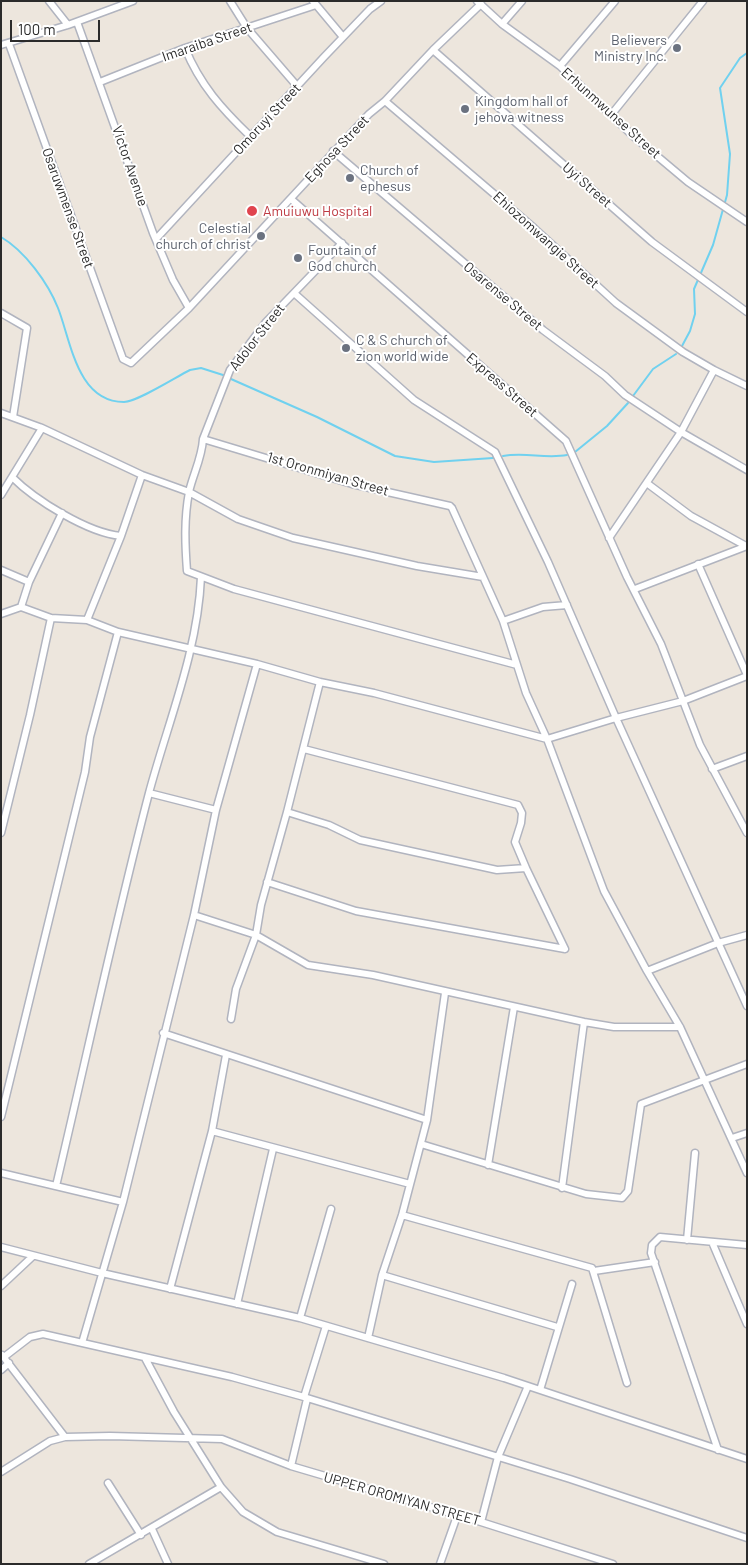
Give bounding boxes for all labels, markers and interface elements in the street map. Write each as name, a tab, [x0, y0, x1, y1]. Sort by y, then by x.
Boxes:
scale bar	[12, 10, 102, 42]
street label: Imaraiba Street	[160, 19, 254, 65]
text: 100 m	[18, 20, 56, 38]
place label: Believers Ministry Inc.	[594, 32, 667, 64]
marker: Believers Ministry Inc.	[671, 42, 683, 54]
street label: Erhunmwunse Street	[558, 64, 664, 162]
street label: Omoruyi Street	[230, 80, 304, 158]
place label: Kingdom hall of jehova witness	[475, 93, 568, 125]
marker: Kingdom hall of jehova witness	[459, 103, 471, 115]
street label: Eghosa Street	[302, 112, 372, 186]
street label: Victor Avenue	[108, 124, 152, 208]
street label: Osaruwmense Street	[38, 145, 98, 271]
street label: Uyi Street	[559, 159, 615, 211]
place label: Church of ephesus	[360, 162, 419, 194]
marker: Church of ephesus	[344, 172, 356, 184]
street label: Ehiozomwangie Street	[490, 188, 602, 292]
place label: Amuiuwu Hospital	[263, 203, 372, 219]
marker: Amuiuwu Hospital	[245, 204, 259, 218]
place label: Celestial church of christ	[155, 220, 251, 252]
marker: Celestial church of christ	[255, 230, 267, 242]
place label: Fountain of God church	[308, 242, 377, 274]
marker: Fountain of God church	[292, 252, 304, 264]
street label: Osarense Street	[460, 258, 546, 334]
street label: Adolor Street	[226, 300, 288, 374]
place label: C & S church of zion world wide	[356, 332, 449, 364]
marker: C & S church of zion world wide	[340, 342, 352, 354]
street label: Express Street	[463, 349, 541, 421]
street label: 1st Oronmiyan Street	[265, 449, 391, 499]
street label: UPPER OROMIYAN STREET	[322, 1469, 482, 1529]

